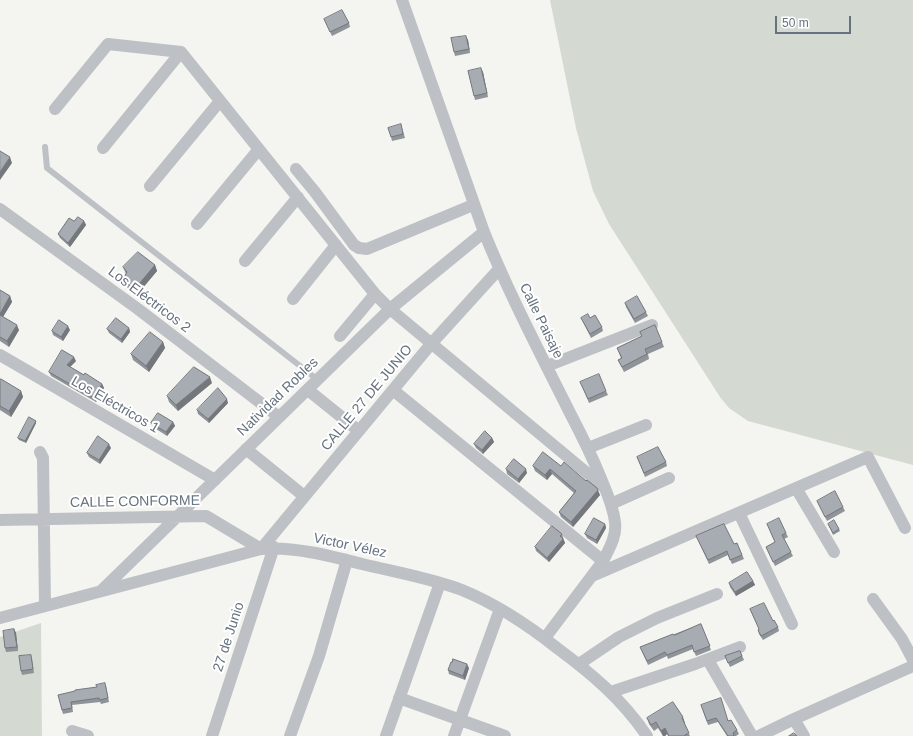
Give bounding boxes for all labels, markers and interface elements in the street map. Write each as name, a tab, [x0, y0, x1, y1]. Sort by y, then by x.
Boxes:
scale bar	[777, 8, 853, 34]
text: 50 m	[782, 16, 809, 30]
street label: Los Eléctricos 2	[104, 264, 194, 336]
street label: Calle Paisaje	[516, 281, 566, 361]
street label: CALLE 27 DE JUNIO	[318, 342, 416, 454]
street label: Natividad Robles	[234, 354, 322, 440]
street label: Los Eléctricos 1	[68, 373, 162, 437]
street label: CALLE CONFORME	[70, 492, 200, 512]
street label: Victor Vélez	[312, 530, 388, 562]
street label: 27 de Junio	[210, 600, 248, 674]

